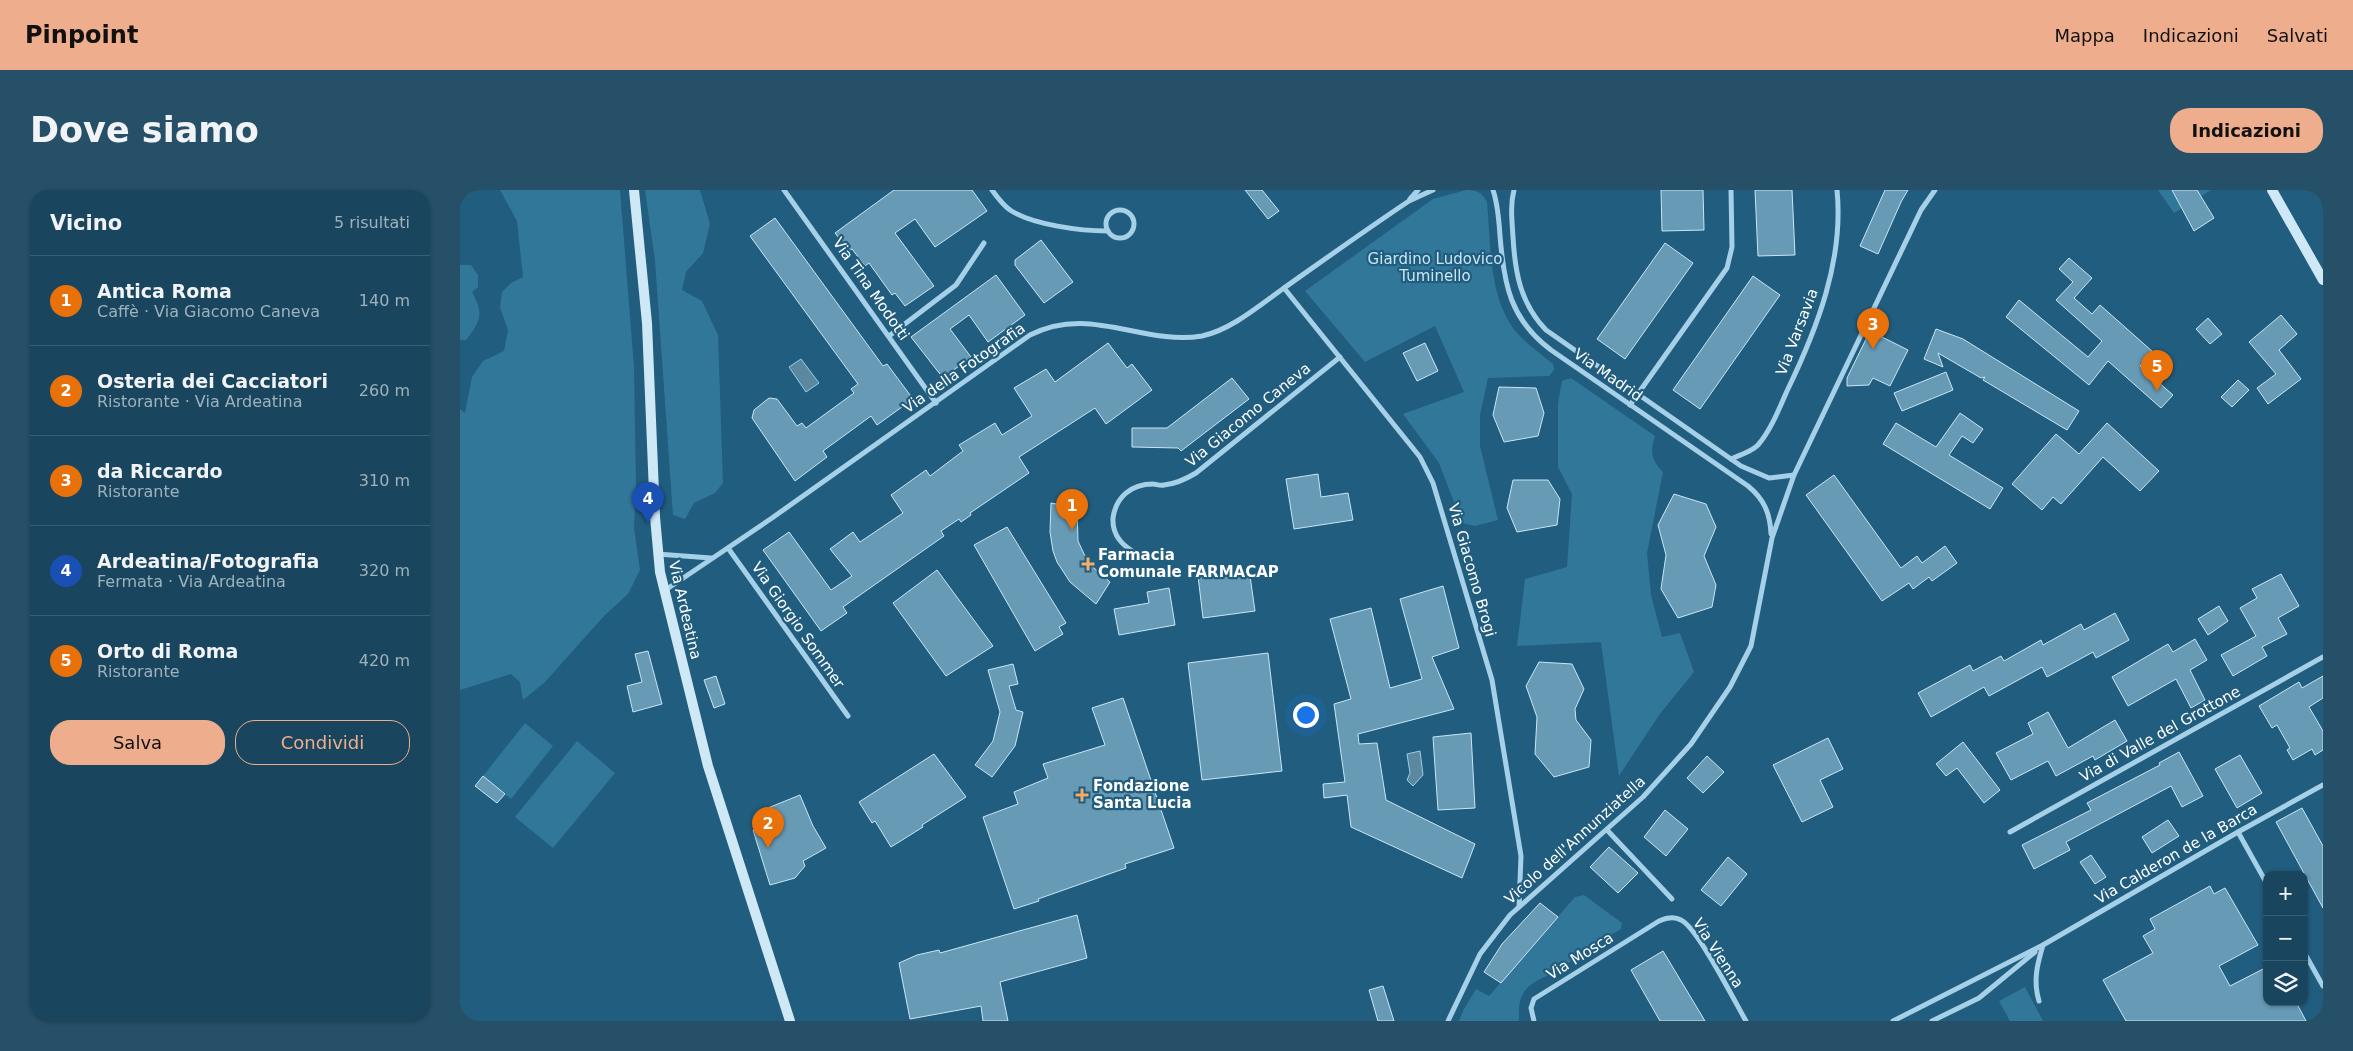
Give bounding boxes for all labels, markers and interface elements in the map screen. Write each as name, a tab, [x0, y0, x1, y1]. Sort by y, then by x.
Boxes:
text: Pinpoint	[25, 21, 138, 49]
text: Mappa	[2054, 25, 2115, 46]
text: Indicazioni	[2143, 25, 2239, 46]
text: Salvati	[2267, 25, 2328, 46]
button: Indicazioni	[2170, 108, 2323, 153]
text: Dove siamo	[30, 110, 259, 150]
text: Vicino	[50, 211, 122, 235]
text: 5 risultati	[334, 213, 410, 232]
street label: Via Tina Modotti	[829, 234, 913, 344]
park label: Giardino Ludovico Tuminello	[1368, 250, 1502, 285]
text: Antica Roma	[97, 280, 232, 302]
street label: Via Varsavia	[1772, 286, 1822, 378]
text: 1	[60, 291, 72, 310]
text: 140 m	[359, 291, 410, 310]
text: Caffè · Via Giacomo Caneva	[97, 302, 320, 321]
pin: 3	[1857, 308, 1889, 349]
street label: Via della Fotografia	[899, 319, 1029, 417]
street label: Via Madrid	[1570, 345, 1646, 405]
pin: 5	[2141, 350, 2173, 391]
street label: Via Giacomo Caneva	[1182, 359, 1314, 471]
text: Osteria dei Cacciatori	[97, 370, 328, 392]
text: 2	[60, 381, 72, 400]
text: 260 m	[359, 381, 410, 400]
text: Ristorante · Via Ardeatina	[97, 392, 303, 411]
text: da Riccardo	[97, 460, 223, 482]
text: 3	[60, 471, 72, 490]
text: 310 m	[359, 471, 410, 490]
text: Ristorante	[97, 482, 180, 501]
pin: 4	[632, 482, 664, 523]
pin: 1	[1056, 489, 1088, 530]
street label: Via Giacomo Brogi	[1444, 501, 1500, 639]
place label: Farmacia Comunale FARMACAP	[1098, 546, 1279, 581]
text: Ardeatina/Fotografia	[97, 550, 319, 572]
street label: Via Giorgio Sommer	[748, 558, 849, 692]
marker: Farmacia Comunale FARMACAP	[1082, 558, 1094, 570]
street label: Via Ardeatina	[665, 559, 705, 661]
text: 4	[60, 561, 72, 580]
text: 320 m	[359, 561, 410, 580]
text: Fermata · Via Ardeatina	[97, 572, 286, 591]
text: Orto di Roma	[97, 640, 238, 662]
text: 5	[60, 651, 72, 670]
text: 420 m	[359, 651, 410, 670]
text: Ristorante	[97, 662, 180, 681]
street label: Via di Valle del Grottone	[2076, 682, 2244, 786]
your location	[1293, 702, 1319, 728]
button: Salva	[50, 720, 225, 765]
button: Condividi	[235, 720, 410, 765]
street label: Vicolo dell'Annunziatella	[1501, 772, 1649, 908]
place label: Fondazione Santa Lucia	[1093, 777, 1192, 812]
marker: Fondazione Santa Lucia	[1075, 788, 1089, 802]
street label: Via Calderon de la Barca	[2092, 800, 2260, 908]
pin: 2	[752, 807, 784, 848]
map controls	[2263, 871, 2308, 1006]
button: +	[2263, 871, 2308, 916]
street label: Via Vienna	[1689, 915, 1747, 991]
button: −	[2263, 916, 2308, 961]
street label: Via Mosca	[1543, 928, 1617, 984]
button: layers	[2263, 961, 2308, 1006]

